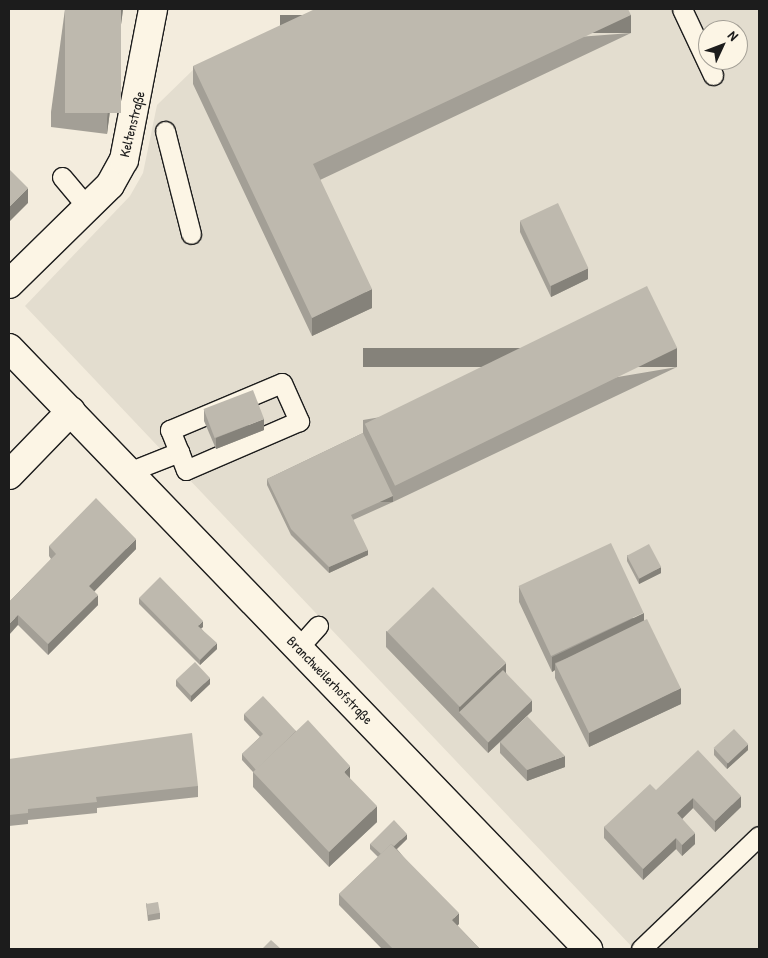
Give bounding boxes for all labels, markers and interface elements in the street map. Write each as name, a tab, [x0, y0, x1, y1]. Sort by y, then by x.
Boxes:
north arrow	[698, 20, 748, 70]
text: N	[724, 26, 743, 44]
street label: Keltenstraße	[116, 89, 148, 159]
street label: Branchweilerhofstraße	[284, 632, 376, 728]

